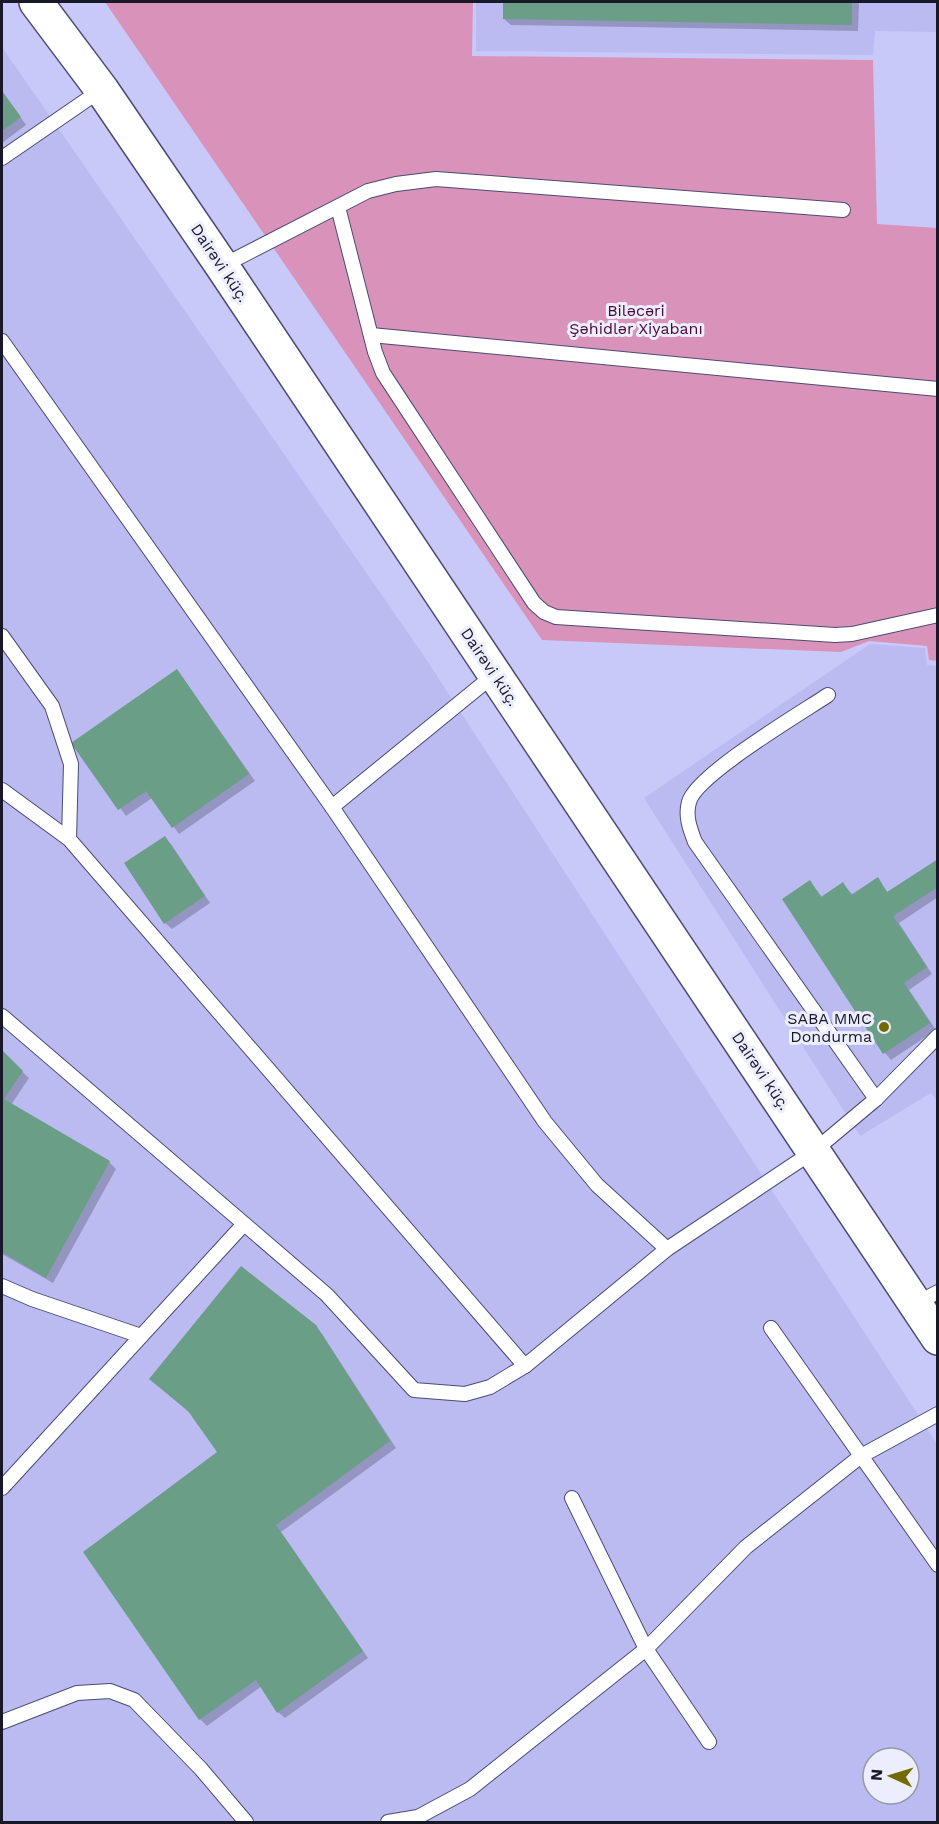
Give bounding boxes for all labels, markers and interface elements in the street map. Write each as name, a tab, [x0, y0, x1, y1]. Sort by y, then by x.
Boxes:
street label: Dairəvi küç.	[187, 220, 253, 306]
park label: Biləcəri Şəhidlər Xiyabanı	[569, 301, 703, 338]
street label: Dairəvi küç.	[457, 624, 523, 710]
place label: SABA MMC Dondurma	[787, 1009, 872, 1046]
marker: SABA MMC Dondurma	[877, 1020, 891, 1034]
street label: Dairəvi küç.	[728, 1028, 794, 1114]
north arrow	[861, 1746, 921, 1806]
text: N	[867, 1768, 886, 1782]

